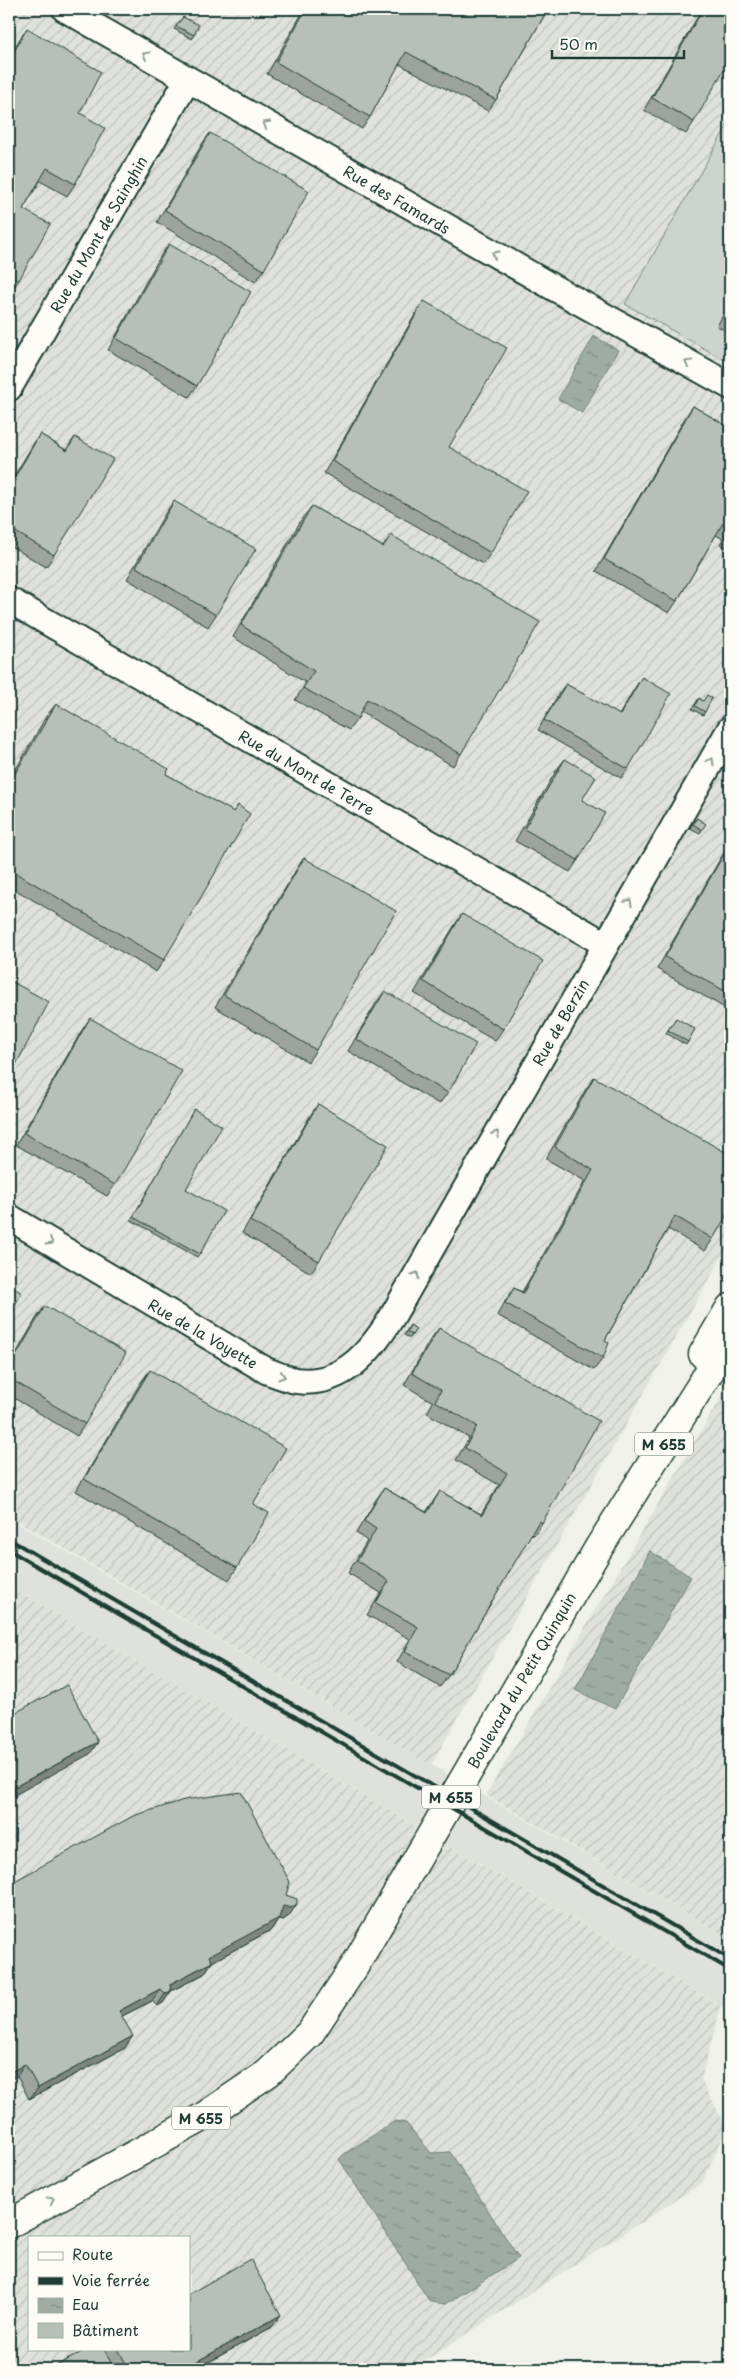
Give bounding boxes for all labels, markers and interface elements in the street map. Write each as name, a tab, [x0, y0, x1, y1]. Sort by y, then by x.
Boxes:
scale bar	[552, 28, 684, 60]
text: 50 m	[559, 32, 598, 55]
one-way arrow	[142, 51, 151, 61]
one-way arrow	[263, 120, 272, 130]
street label: Rue du Mont de Sainghin	[44, 151, 152, 317]
street label: Rue des Famards	[339, 159, 455, 239]
one-way arrow	[491, 251, 500, 261]
one-way arrow	[684, 359, 693, 369]
street label: Rue du Mont de Terre	[235, 724, 379, 820]
one-way arrow	[705, 758, 715, 767]
one-way arrow	[623, 898, 633, 907]
street label: Rue de Berzin	[526, 974, 594, 1070]
one-way arrow	[490, 1130, 500, 1139]
one-way arrow	[45, 1236, 54, 1245]
one-way arrow	[409, 1271, 419, 1280]
street label: Rue de la Voyette	[144, 1292, 262, 1374]
one-way arrow	[277, 1370, 285, 1380]
road number: M 655	[635, 1432, 693, 1456]
street label: Boulevard du Petit Quinquin	[461, 1587, 581, 1773]
road number: M 655	[422, 1785, 480, 1808]
road number: M 655	[172, 2106, 230, 2130]
one-way arrow	[46, 2196, 55, 2206]
legend	[28, 2236, 190, 2350]
text: Route	[72, 2242, 113, 2265]
text: Voie ferrée	[72, 2268, 150, 2291]
text: Eau	[72, 2292, 99, 2315]
text: Bâtiment	[72, 2318, 139, 2341]

